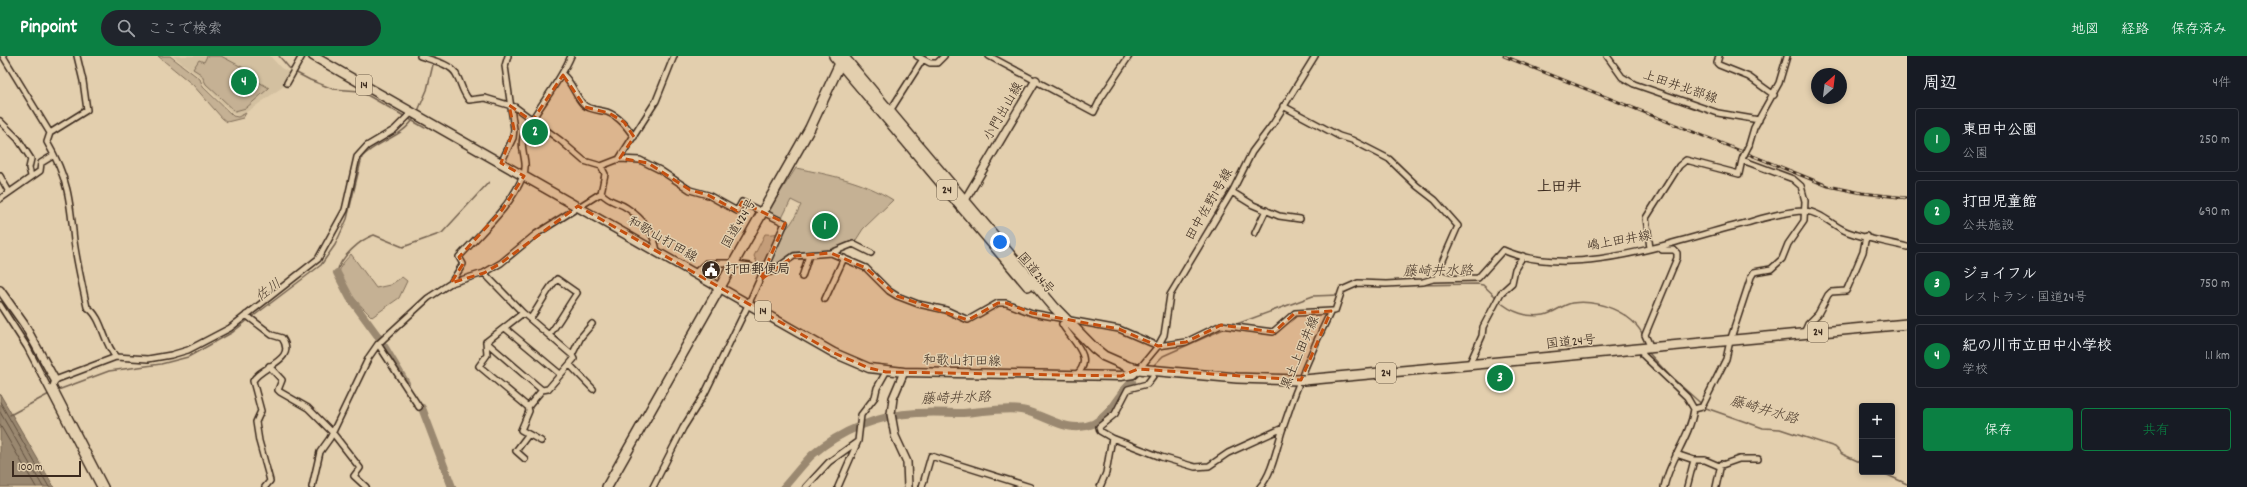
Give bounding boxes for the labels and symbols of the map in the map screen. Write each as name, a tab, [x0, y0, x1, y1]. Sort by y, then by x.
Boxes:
street label: 上田井北部線	[1640, 66, 1721, 110]
pin: 4	[231, 67, 257, 97]
north arrow	[1811, 68, 1847, 104]
road number: 14	[356, 75, 372, 95]
street label: 小門出山線	[980, 78, 1029, 145]
pin: 2	[522, 117, 548, 147]
street label: 田中佐野1号線	[1182, 164, 1239, 245]
district label: 上田井	[1536, 177, 1582, 199]
road number: 24	[937, 180, 957, 200]
street label: 国道424号	[718, 195, 762, 253]
pin: 1	[812, 211, 838, 241]
street label: 和歌山打田線	[623, 212, 701, 268]
street label: 嶋上田井線	[1585, 227, 1654, 257]
your location	[990, 232, 1010, 252]
street label: 国道24号	[1012, 249, 1058, 299]
public building icon: 打田郵便局	[700, 259, 722, 281]
place label: 打田郵便局	[725, 261, 790, 280]
water label: 藤崎井水路	[1403, 261, 1474, 283]
water label: 佐川	[252, 275, 286, 307]
road number: 14	[755, 301, 771, 321]
street label: 黒土上田井線	[1277, 312, 1325, 393]
road number: 24	[1808, 322, 1828, 342]
street label: 国道24号	[1545, 331, 1597, 355]
street label: 和歌山打田線	[923, 352, 1002, 372]
road number: 24	[1376, 363, 1396, 383]
pin: 3	[1487, 363, 1513, 393]
water label: 藤崎井水路	[921, 388, 992, 410]
water label: 藤崎井水路	[1728, 392, 1801, 431]
scale bar	[12, 459, 81, 478]

